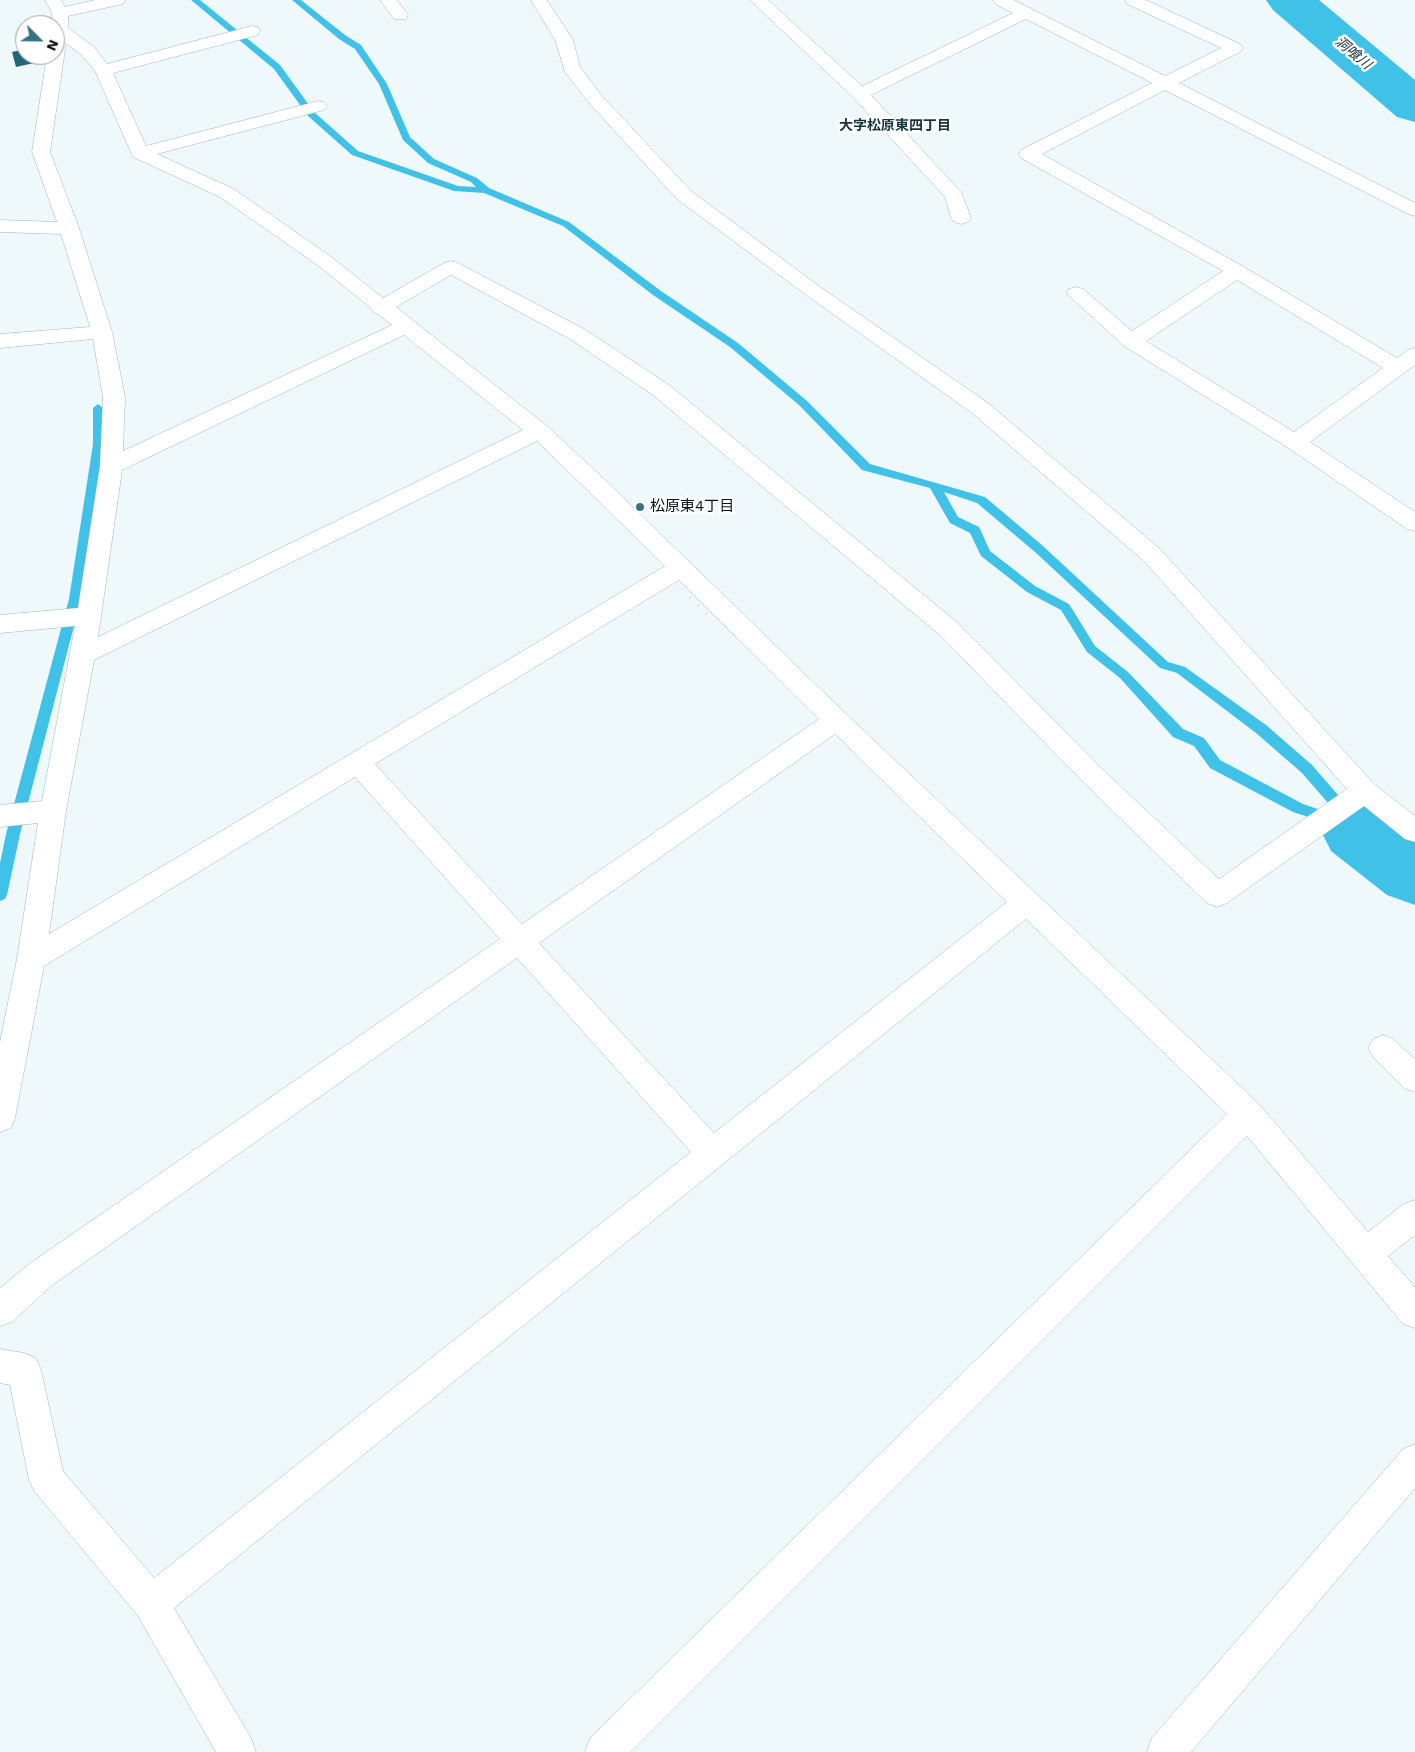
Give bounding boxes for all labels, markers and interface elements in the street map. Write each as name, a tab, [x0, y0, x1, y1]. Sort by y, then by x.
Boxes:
north arrow	[15, 15, 65, 65]
water label: 洞喰川	[1332, 33, 1374, 73]
text: N	[43, 38, 62, 53]
district label: 大字松原東四丁目	[839, 118, 951, 134]
place label: 松原東4丁目	[650, 498, 734, 516]
marker: 松原東4丁目	[634, 501, 646, 513]

